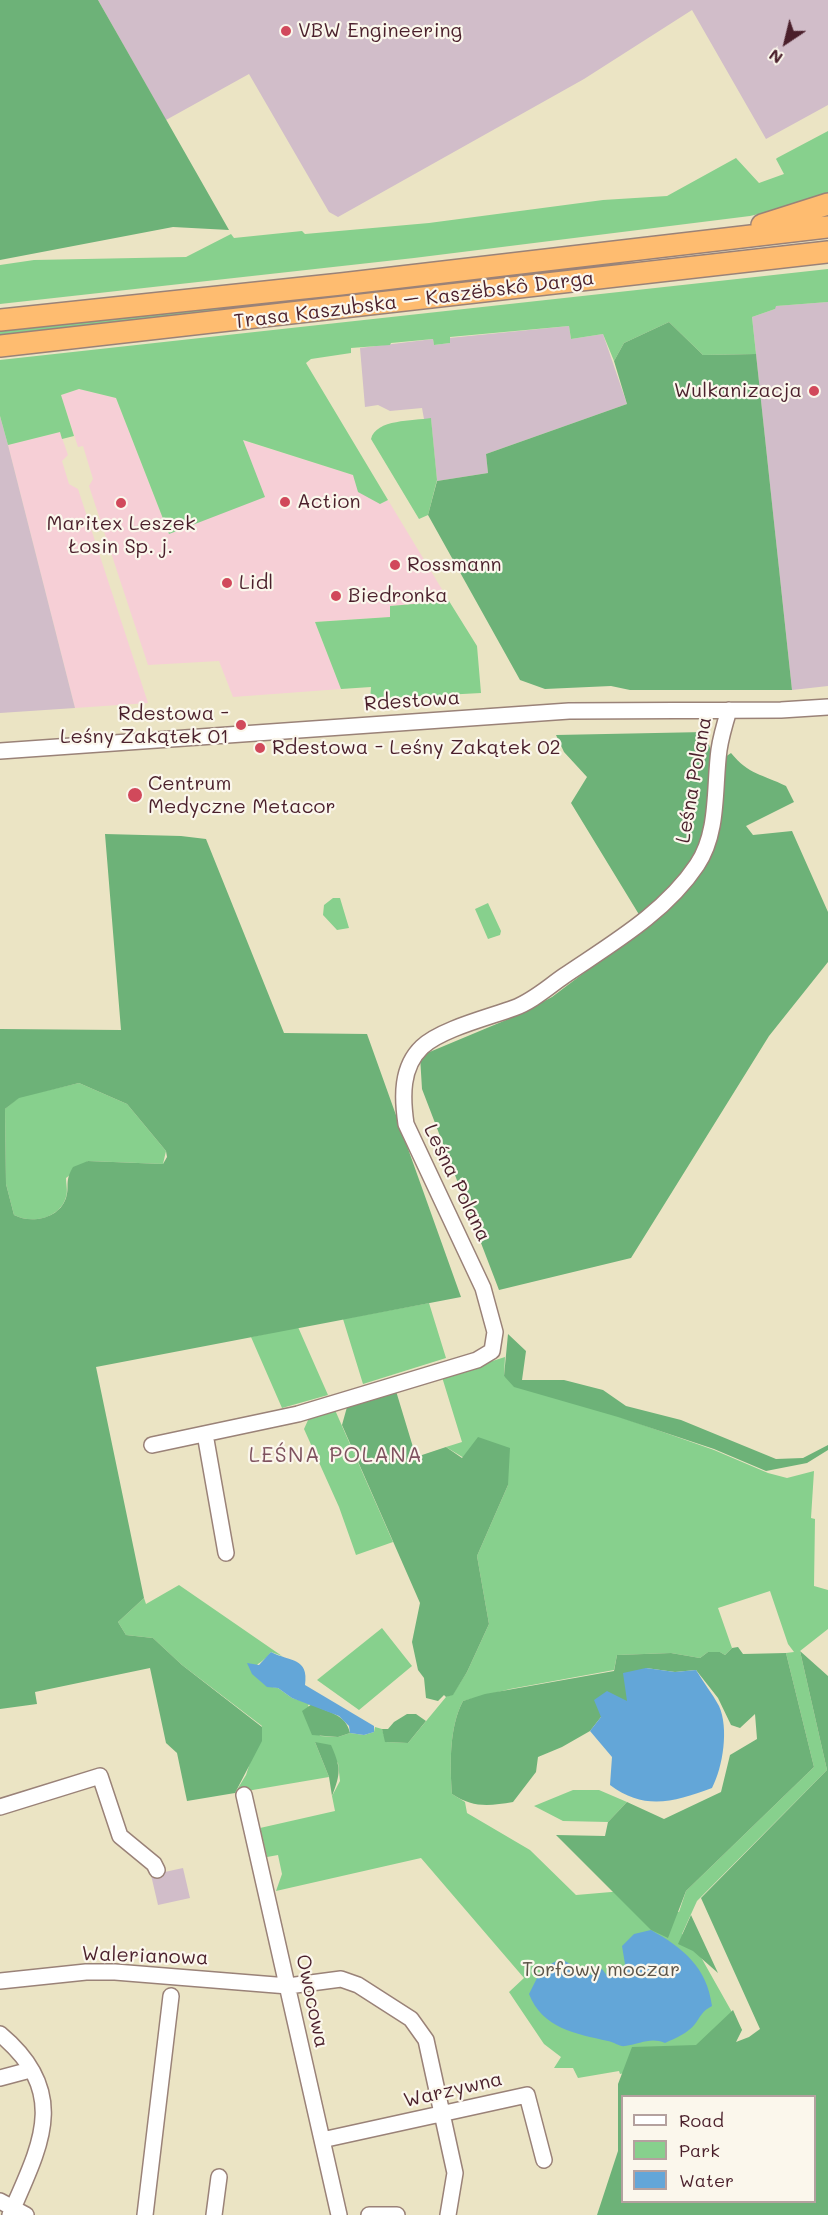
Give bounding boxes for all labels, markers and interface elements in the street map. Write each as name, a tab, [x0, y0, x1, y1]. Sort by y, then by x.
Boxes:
north arrow	[756, 12, 816, 72]
place label: VBW Engineering	[298, 19, 462, 43]
marker: VBW Engineering	[279, 24, 293, 38]
text: N	[764, 45, 786, 69]
street label: Trasa Kaszubska – Kaszëbskô Darga	[232, 266, 596, 334]
place label: Wulkanizacja	[674, 379, 802, 403]
marker: Wulkanizacja	[807, 384, 821, 398]
place label: Action	[297, 490, 360, 514]
marker: Action	[278, 495, 292, 509]
marker: Maritex Leszek Łosin Sp. j.	[114, 496, 128, 510]
place label: Maritex Leszek Łosin Sp. j.	[46, 512, 196, 559]
place label: Rossmann	[407, 553, 502, 577]
marker: Rossmann	[388, 558, 402, 572]
place label: Lidl	[239, 571, 273, 595]
marker: Lidl	[220, 576, 234, 590]
place label: Biedronka	[348, 584, 448, 608]
marker: Biedronka	[329, 589, 343, 603]
street label: Rdestowa	[363, 686, 461, 716]
place label: Rdestowa - Leśny Zakątek 01	[60, 702, 229, 749]
street label: Leśna Polana	[671, 715, 717, 845]
marker: Rdestowa - Leśny Zakątek 01	[234, 718, 248, 732]
place label: Rdestowa - Leśny Zakątek 02	[272, 736, 561, 760]
marker: Rdestowa - Leśny Zakątek 02	[253, 741, 267, 755]
place label: Centrum Medyczne Metacor	[148, 772, 335, 819]
marker: Centrum Medyczne Metacor	[126, 786, 144, 804]
street label: Leśna Polana	[418, 1120, 496, 1246]
district label: LEŚNA POLANA	[249, 1443, 423, 1469]
street label: Walerianowa	[81, 1942, 209, 1970]
street label: Owocowa	[290, 1952, 334, 2050]
park label: Torfowy moczar	[522, 1958, 680, 1982]
street label: Warzywna	[401, 2067, 505, 2113]
legend	[621, 2095, 816, 2203]
text: Road	[679, 2108, 724, 2132]
text: Park	[679, 2138, 720, 2162]
text: Water	[679, 2168, 734, 2192]

